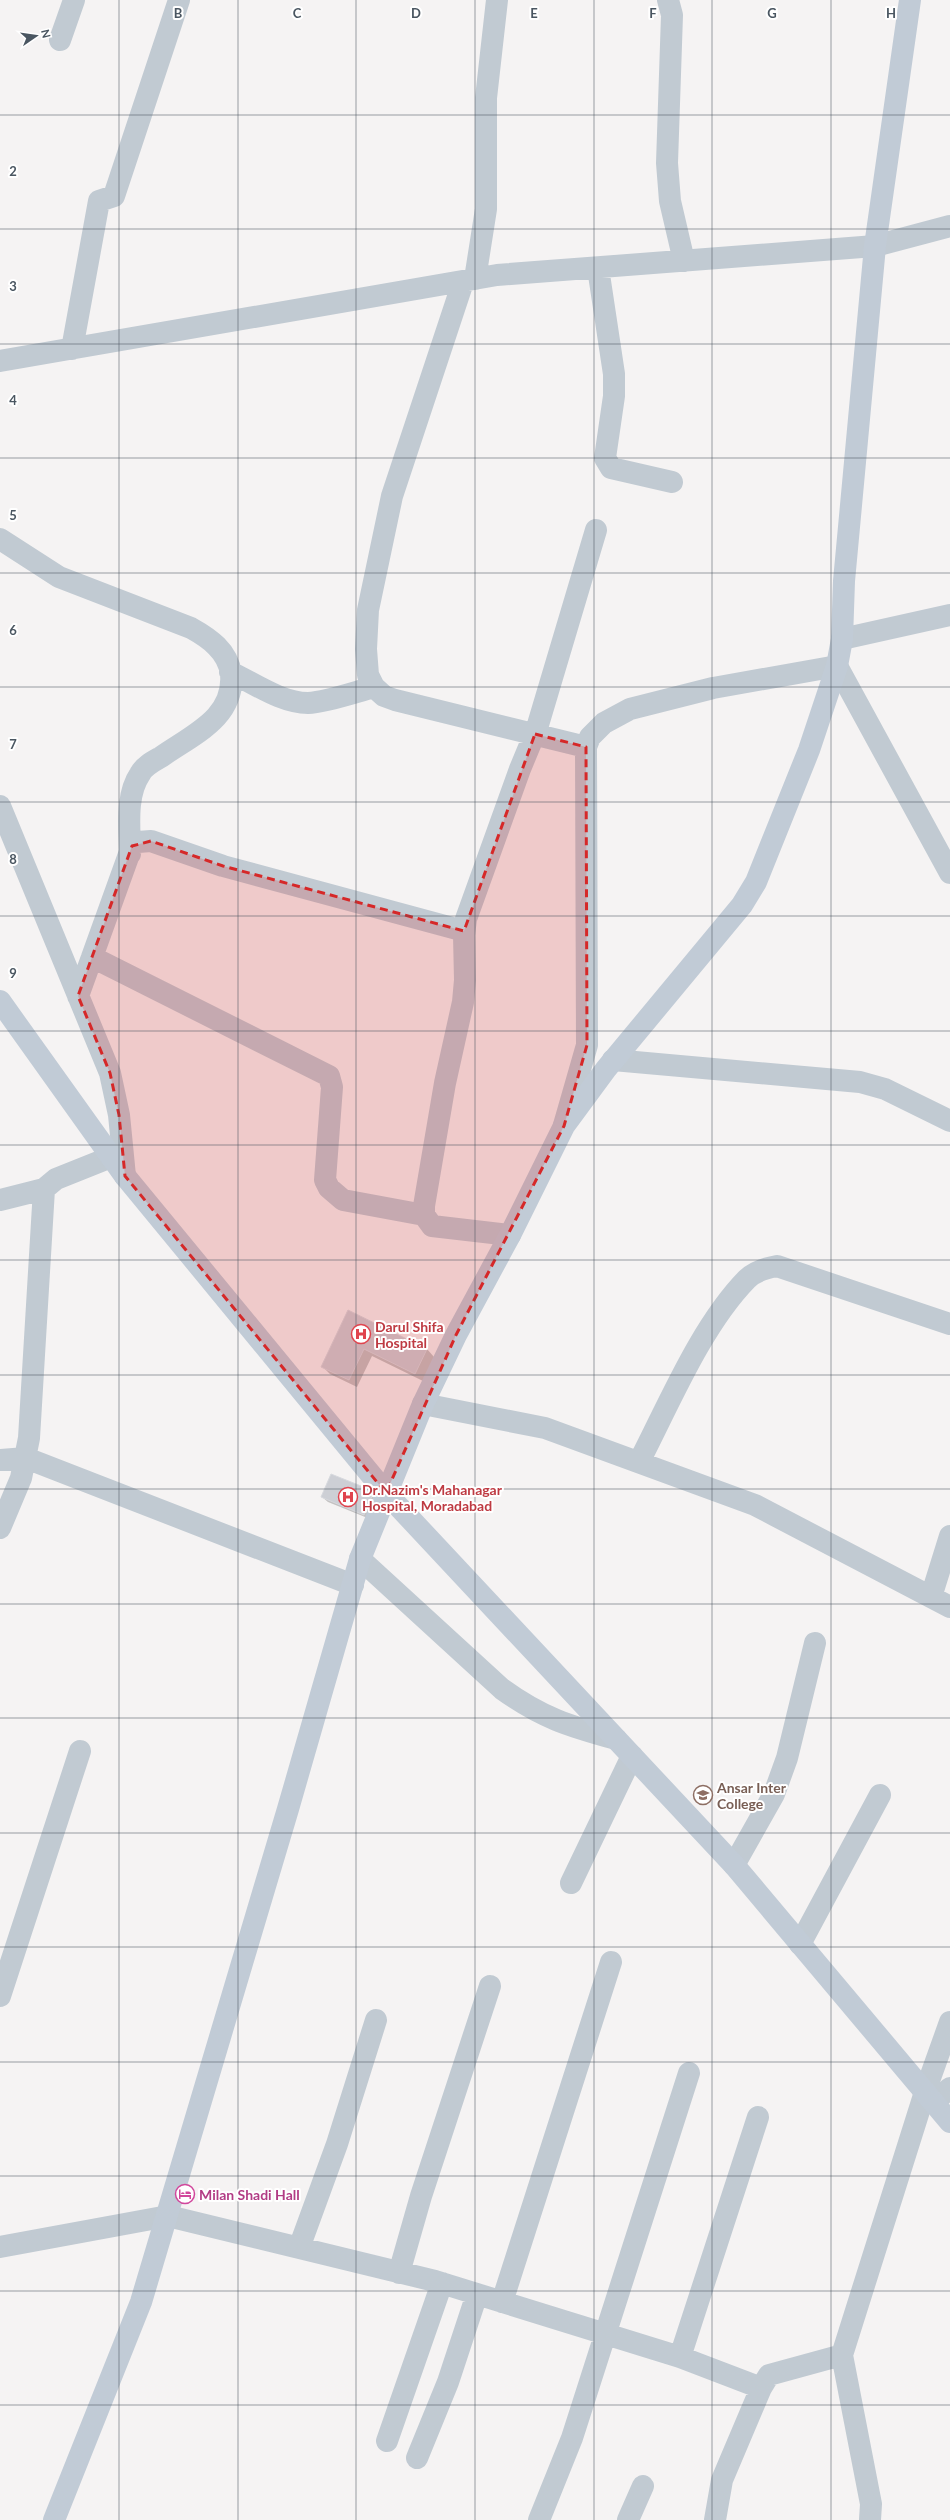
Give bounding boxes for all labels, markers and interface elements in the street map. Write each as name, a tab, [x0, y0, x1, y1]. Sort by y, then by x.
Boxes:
text: B	[174, 5, 183, 21]
text: C	[293, 5, 302, 21]
text: D	[411, 5, 421, 21]
text: E	[530, 5, 538, 21]
text: F	[649, 5, 657, 21]
text: G	[767, 5, 777, 21]
text: H	[886, 5, 896, 21]
north arrow	[16, 16, 56, 56]
text: N	[39, 28, 54, 39]
text: 2	[9, 163, 17, 179]
text: 3	[9, 278, 17, 294]
text: 4	[9, 392, 17, 408]
text: 5	[9, 507, 17, 523]
text: 6	[9, 622, 17, 638]
text: 7	[9, 736, 17, 752]
text: 8	[9, 851, 17, 867]
text: 9	[9, 965, 17, 981]
place label: Darul Shifa Hospital	[375, 1318, 444, 1351]
hospital icon: Darul Shifa Hospital	[350, 1323, 372, 1345]
place label: Dr.Nazim's Mahanagar Hospital, Moradabad	[362, 1481, 503, 1514]
hospital icon: Dr.Nazim's Mahanagar Hospital, Moradabad	[337, 1486, 359, 1508]
place label: Ansar Inter College	[716, 1779, 787, 1812]
school or university icon: Ansar Inter College	[692, 1784, 714, 1806]
hotel icon: Milan Shadi Hall	[174, 2183, 196, 2205]
place label: Milan Shadi Hall	[199, 2186, 300, 2203]

